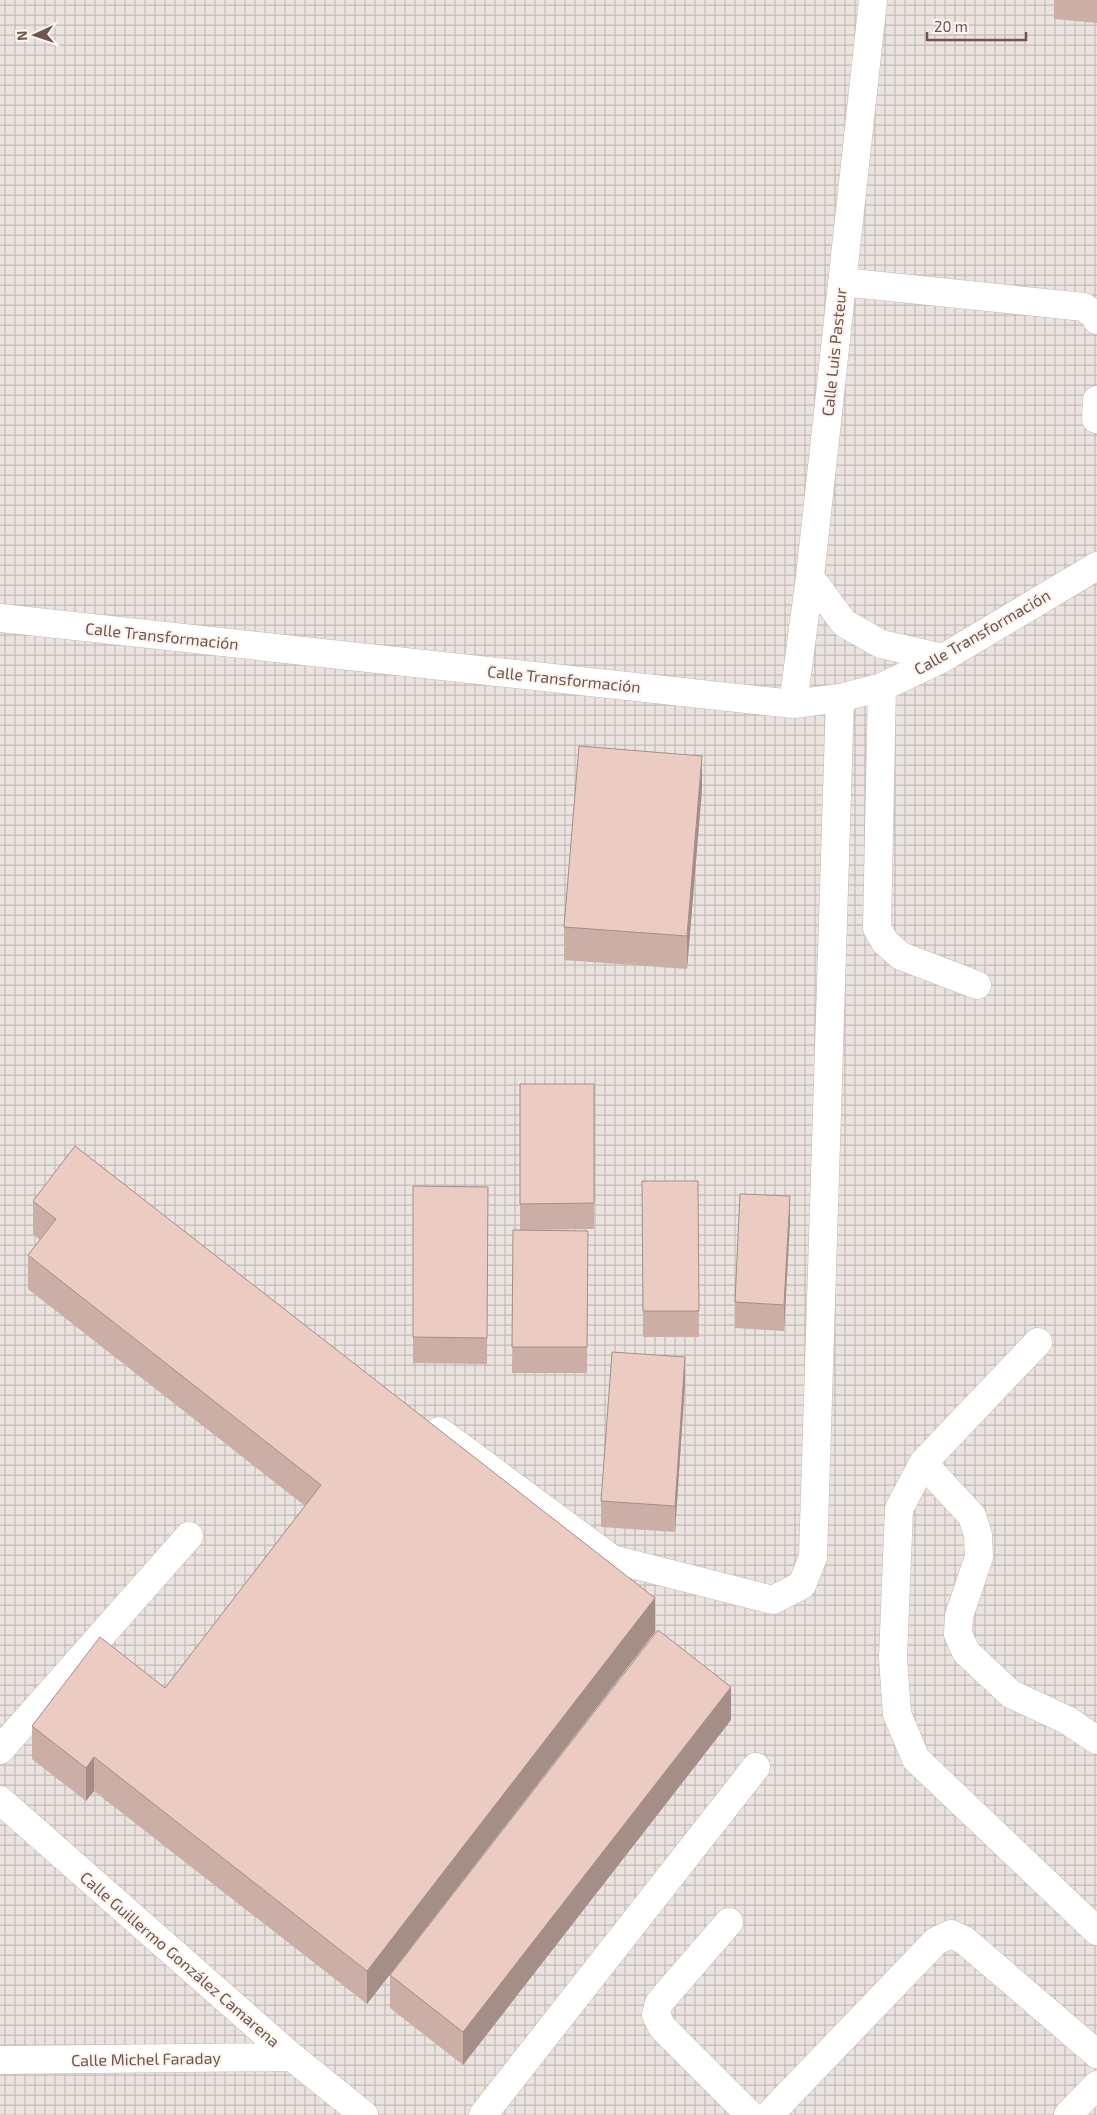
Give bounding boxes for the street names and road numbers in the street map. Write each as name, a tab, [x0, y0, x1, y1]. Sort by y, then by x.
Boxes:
street label: Calle Luis Pasteur	[817, 286, 850, 417]
street label: Calle Transformación	[910, 585, 1053, 678]
street label: Calle Transformación	[84, 618, 240, 653]
street label: Calle Transformación	[486, 661, 642, 696]
street label: Calle Guillermo González Camarena	[77, 1867, 284, 2050]
street label: Calle Michel Faraday	[71, 2048, 222, 2069]

